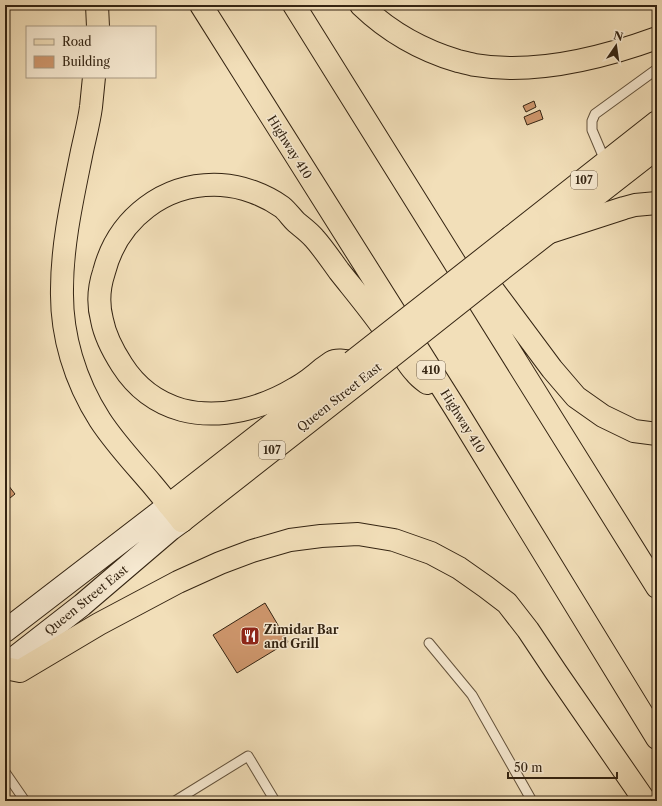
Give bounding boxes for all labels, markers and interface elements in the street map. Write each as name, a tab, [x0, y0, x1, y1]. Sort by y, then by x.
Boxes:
legend	[26, 26, 156, 78]
north arrow	[596, 26, 636, 66]
text: N	[612, 28, 625, 44]
text: Road	[62, 34, 92, 49]
text: Building	[62, 54, 110, 69]
street label: Highway 410	[265, 112, 315, 182]
road number: 107	[571, 171, 597, 189]
street label: Queen Street East	[294, 359, 385, 435]
road number: 410	[417, 361, 445, 379]
street label: Highway 410	[438, 386, 488, 456]
road number: 107	[259, 441, 285, 459]
street label: Queen Street East	[41, 561, 131, 638]
place label: Zimidar Bar and Grill	[264, 622, 339, 651]
restaurant icon: Zimidar Bar and Grill	[239, 625, 261, 647]
scale bar	[508, 754, 617, 780]
text: 50 m	[514, 760, 543, 775]

